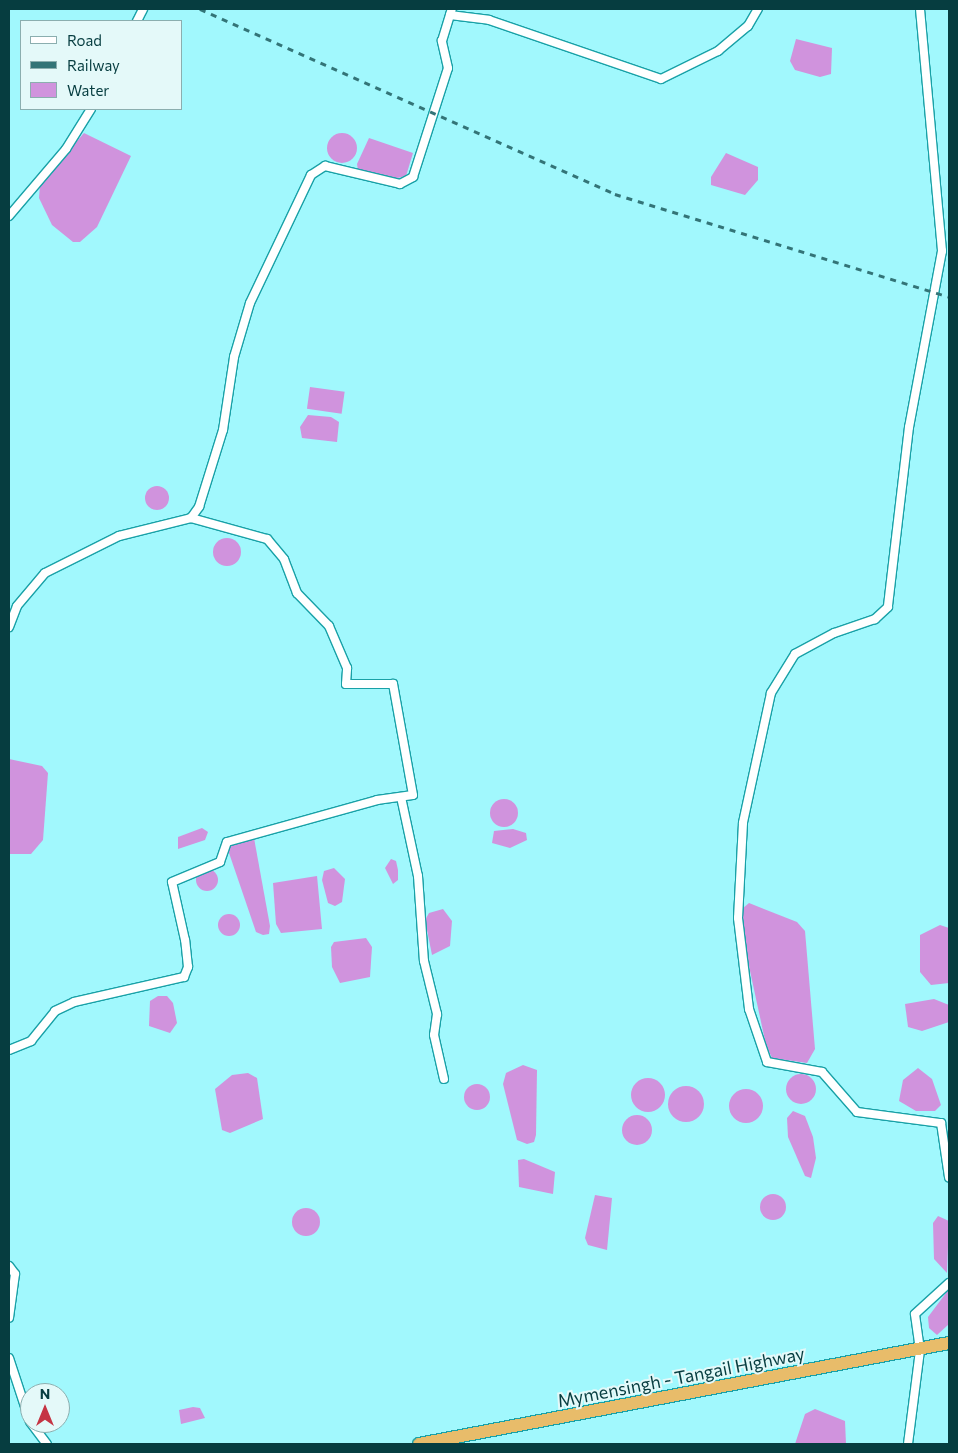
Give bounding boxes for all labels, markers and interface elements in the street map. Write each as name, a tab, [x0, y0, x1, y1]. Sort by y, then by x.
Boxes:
legend	[20, 20, 182, 110]
text: Road	[67, 31, 102, 49]
text: Railway	[67, 56, 120, 74]
text: Water	[67, 81, 109, 99]
street label: Mymensingh - Tangail Highway	[556, 1342, 806, 1412]
north arrow	[20, 1383, 70, 1433]
text: N	[40, 1385, 50, 1402]

